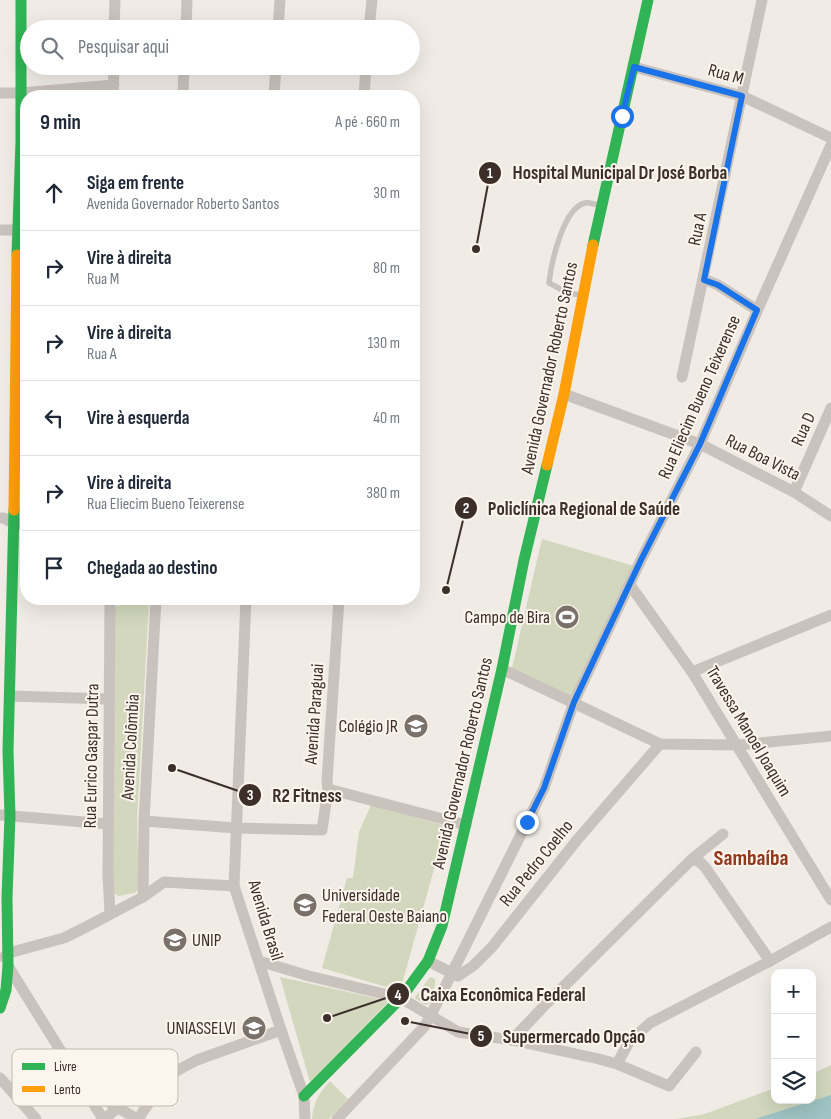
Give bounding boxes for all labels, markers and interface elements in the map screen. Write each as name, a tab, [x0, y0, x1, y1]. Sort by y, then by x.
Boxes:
search box	[20, 20, 420, 75]
icon: search	[38, 34, 66, 62]
text: Pesquisar aqui	[78, 36, 169, 59]
street label: Rua M	[706, 59, 746, 90]
route start	[611, 105, 634, 128]
text: 9 min	[40, 110, 81, 135]
text: A pé · 660 m	[335, 113, 400, 132]
callout: Hospital Municipal Dr José Borba	[477, 156, 737, 190]
text: Hospital Municipal Dr José Borba	[513, 162, 727, 185]
text: 1	[487, 164, 493, 183]
text: Siga em frente	[87, 172, 184, 195]
icon: ahead	[40, 179, 68, 207]
text: 30 m	[373, 184, 400, 203]
text: Avenida Governador Roberto Santos	[87, 195, 279, 214]
street label: Rua A	[684, 210, 711, 248]
text: Vire à direita	[87, 247, 171, 270]
icon: right	[40, 254, 68, 282]
text: 80 m	[373, 259, 400, 278]
street label: Avenida Governador Roberto Santos	[517, 260, 582, 477]
text: Rua M	[87, 270, 119, 289]
street label: Rua Eliecim Bueno Teixerense	[654, 312, 745, 482]
text: Vire à direita	[87, 322, 171, 345]
icon: right	[40, 329, 68, 357]
text: 130 m	[368, 334, 400, 353]
text: Rua A	[87, 345, 117, 364]
icon: left	[40, 404, 68, 432]
text: Vire à esquerda	[87, 407, 189, 430]
text: 40 m	[373, 409, 400, 428]
street label: Rua D	[787, 409, 820, 449]
street label: Rua Boa Vista	[722, 430, 804, 485]
text: Vire à direita	[87, 472, 171, 495]
icon: right	[40, 479, 68, 507]
text: 380 m	[366, 484, 400, 503]
callout: Policlínica Regional de Saúde	[453, 491, 690, 525]
text: Rua Eliecim Bueno Teixerense	[87, 495, 244, 514]
text: Policlínica Regional de Saúde	[488, 498, 680, 521]
text: 2	[463, 499, 469, 518]
icon: arrive	[40, 554, 68, 582]
text: Chegada ao destino	[87, 557, 217, 580]
sports icon: Campo de Bira	[554, 604, 580, 630]
place label: Campo de Bira	[465, 607, 550, 628]
street label: Avenida Governador Roberto Santos	[428, 655, 497, 872]
street label: Travessa Manoel Joaquim	[701, 662, 796, 800]
street label: Avenida Paraguai	[300, 663, 328, 766]
street label: Rua Eurico Gaspar Dutra	[80, 683, 103, 829]
street label: Avenida Colômbia	[117, 693, 144, 802]
school or university icon: Colégio JR	[403, 713, 429, 739]
place label: Colégio JR	[339, 716, 398, 737]
callout: R2 Fitness	[238, 778, 352, 812]
text: R2 Fitness	[272, 785, 342, 808]
text: 3	[247, 786, 254, 805]
route end	[516, 811, 539, 834]
street label: Rua Pedro Coelho	[495, 816, 578, 911]
district label: Sambaíba	[713, 845, 789, 872]
street label: Avenida Brasil	[243, 876, 288, 963]
place label: Universidade Federal Oeste Baiano	[322, 885, 447, 927]
school or university icon: Universidade Federal Oeste Baiano	[292, 892, 318, 918]
school or university icon: UNIP	[162, 927, 188, 953]
place label: UNIP	[192, 930, 222, 951]
map controls	[771, 969, 816, 1104]
button: +	[771, 969, 816, 1014]
callout: Caixa Econômica Federal	[386, 977, 596, 1011]
text: Caixa Econômica Federal	[420, 984, 586, 1007]
text: 4	[395, 986, 402, 1005]
button: −	[771, 1014, 816, 1059]
school or university icon: UNIASSELVI	[241, 1015, 267, 1041]
place label: UNIASSELVI	[167, 1018, 236, 1039]
callout: Supermercado Opção	[468, 1019, 656, 1053]
text: Supermercado Opção	[503, 1026, 645, 1049]
text: 5	[478, 1027, 485, 1046]
legend	[12, 1049, 178, 1106]
text: Livre	[54, 1058, 77, 1075]
button: layers	[771, 1059, 816, 1104]
text: Lento	[54, 1081, 81, 1098]

